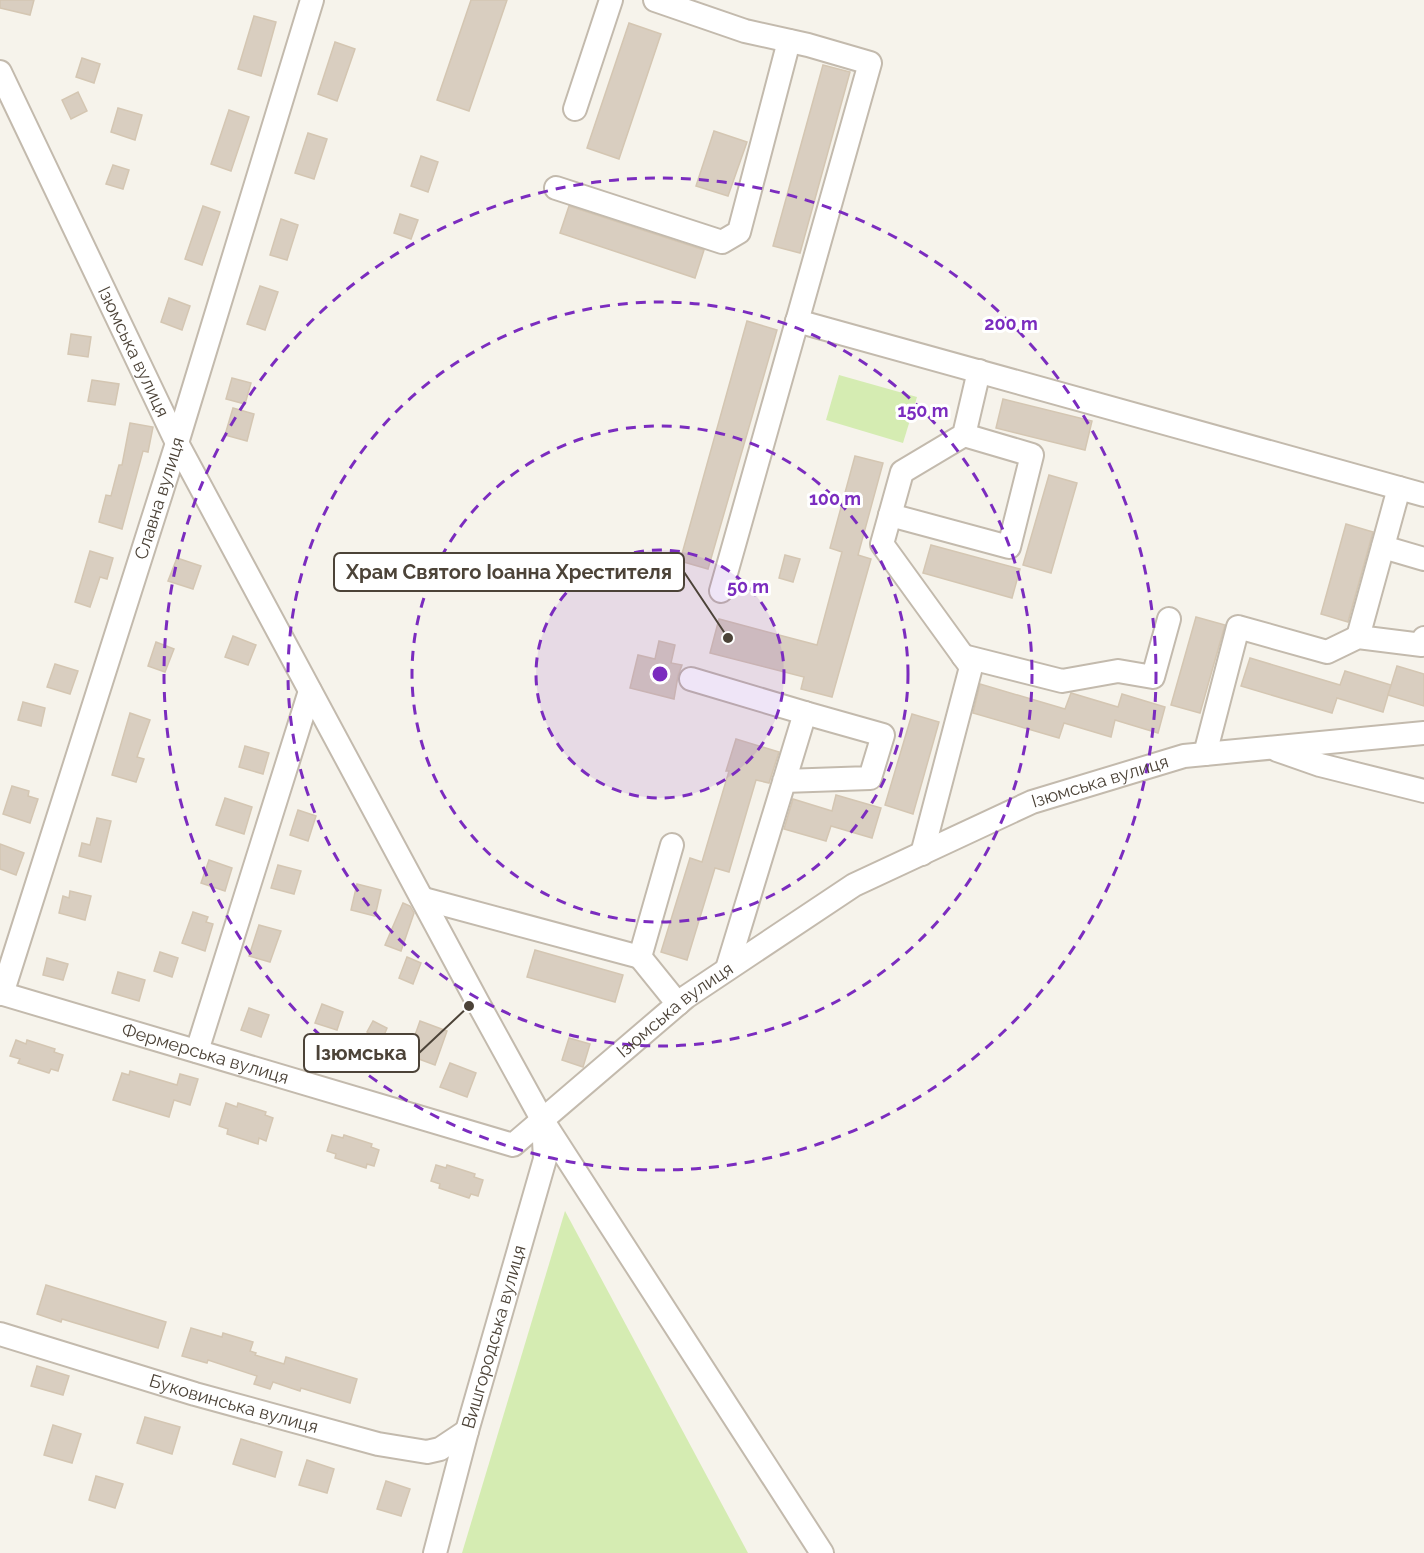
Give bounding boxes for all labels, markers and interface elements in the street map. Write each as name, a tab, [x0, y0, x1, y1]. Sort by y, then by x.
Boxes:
street label: Ізюмська вулиця	[94, 283, 174, 420]
text: 200 m	[984, 313, 1038, 334]
text: 150 m	[898, 400, 949, 421]
street label: Славна вулиця	[130, 435, 188, 562]
text: 100 m	[809, 488, 861, 509]
callout: Храм Святого Іоанна Хрестителя	[334, 553, 684, 591]
text: Храм Святого Іоанна Хрестителя	[345, 560, 672, 584]
text: 50 m	[727, 576, 769, 597]
centre of rings	[650, 664, 670, 684]
street label: Ізюмська вулиця	[1029, 750, 1171, 812]
street label: Ізюмська вулиця	[612, 958, 737, 1062]
street label: Фермерська вулиця	[119, 1019, 291, 1088]
callout: Ізюмська	[304, 1034, 419, 1072]
text: Ізюмська	[315, 1041, 407, 1065]
street label: Вишгородська вулиця	[457, 1243, 530, 1431]
street label: Буковинська вулиця	[147, 1370, 321, 1437]

